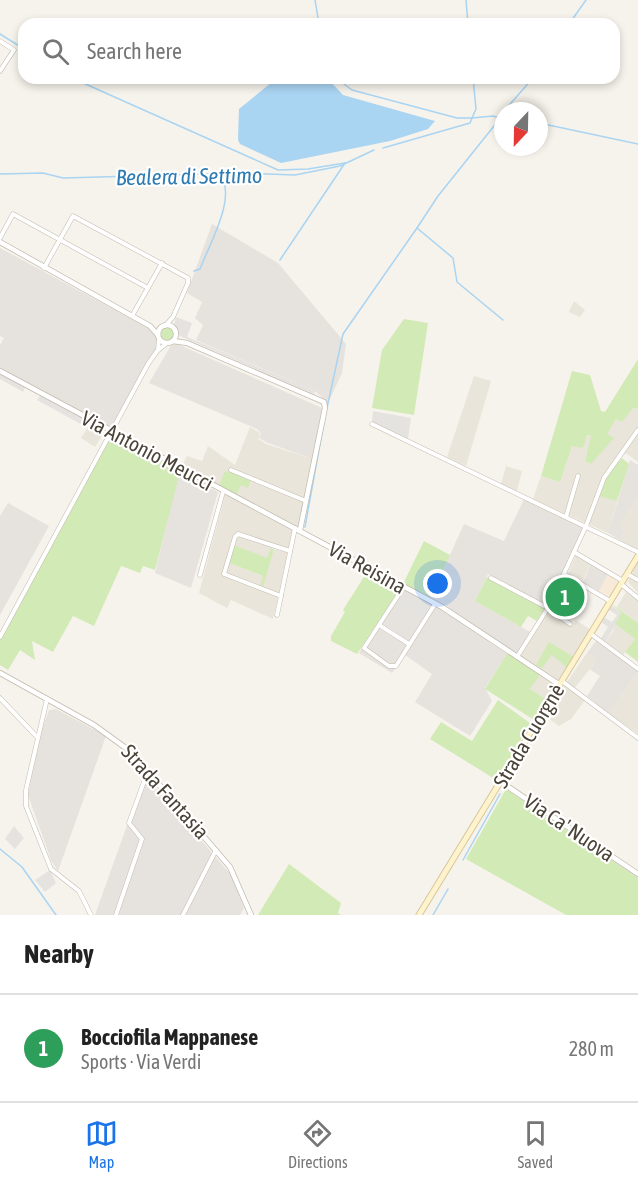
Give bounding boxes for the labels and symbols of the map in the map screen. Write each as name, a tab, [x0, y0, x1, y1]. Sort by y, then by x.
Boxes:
north arrow	[494, 102, 548, 156]
water label: Bealera di Settimo	[116, 162, 262, 190]
street label: Via Antonio Meucci	[77, 405, 217, 495]
street label: Via Reisina	[325, 536, 410, 598]
your location	[423, 569, 452, 598]
pin: 1	[546, 574, 584, 620]
street label: Strada Cuorgnè	[488, 679, 569, 792]
street label: Strada Fantasia	[117, 739, 214, 844]
street label: Via Ca' Nuova	[520, 788, 619, 866]

